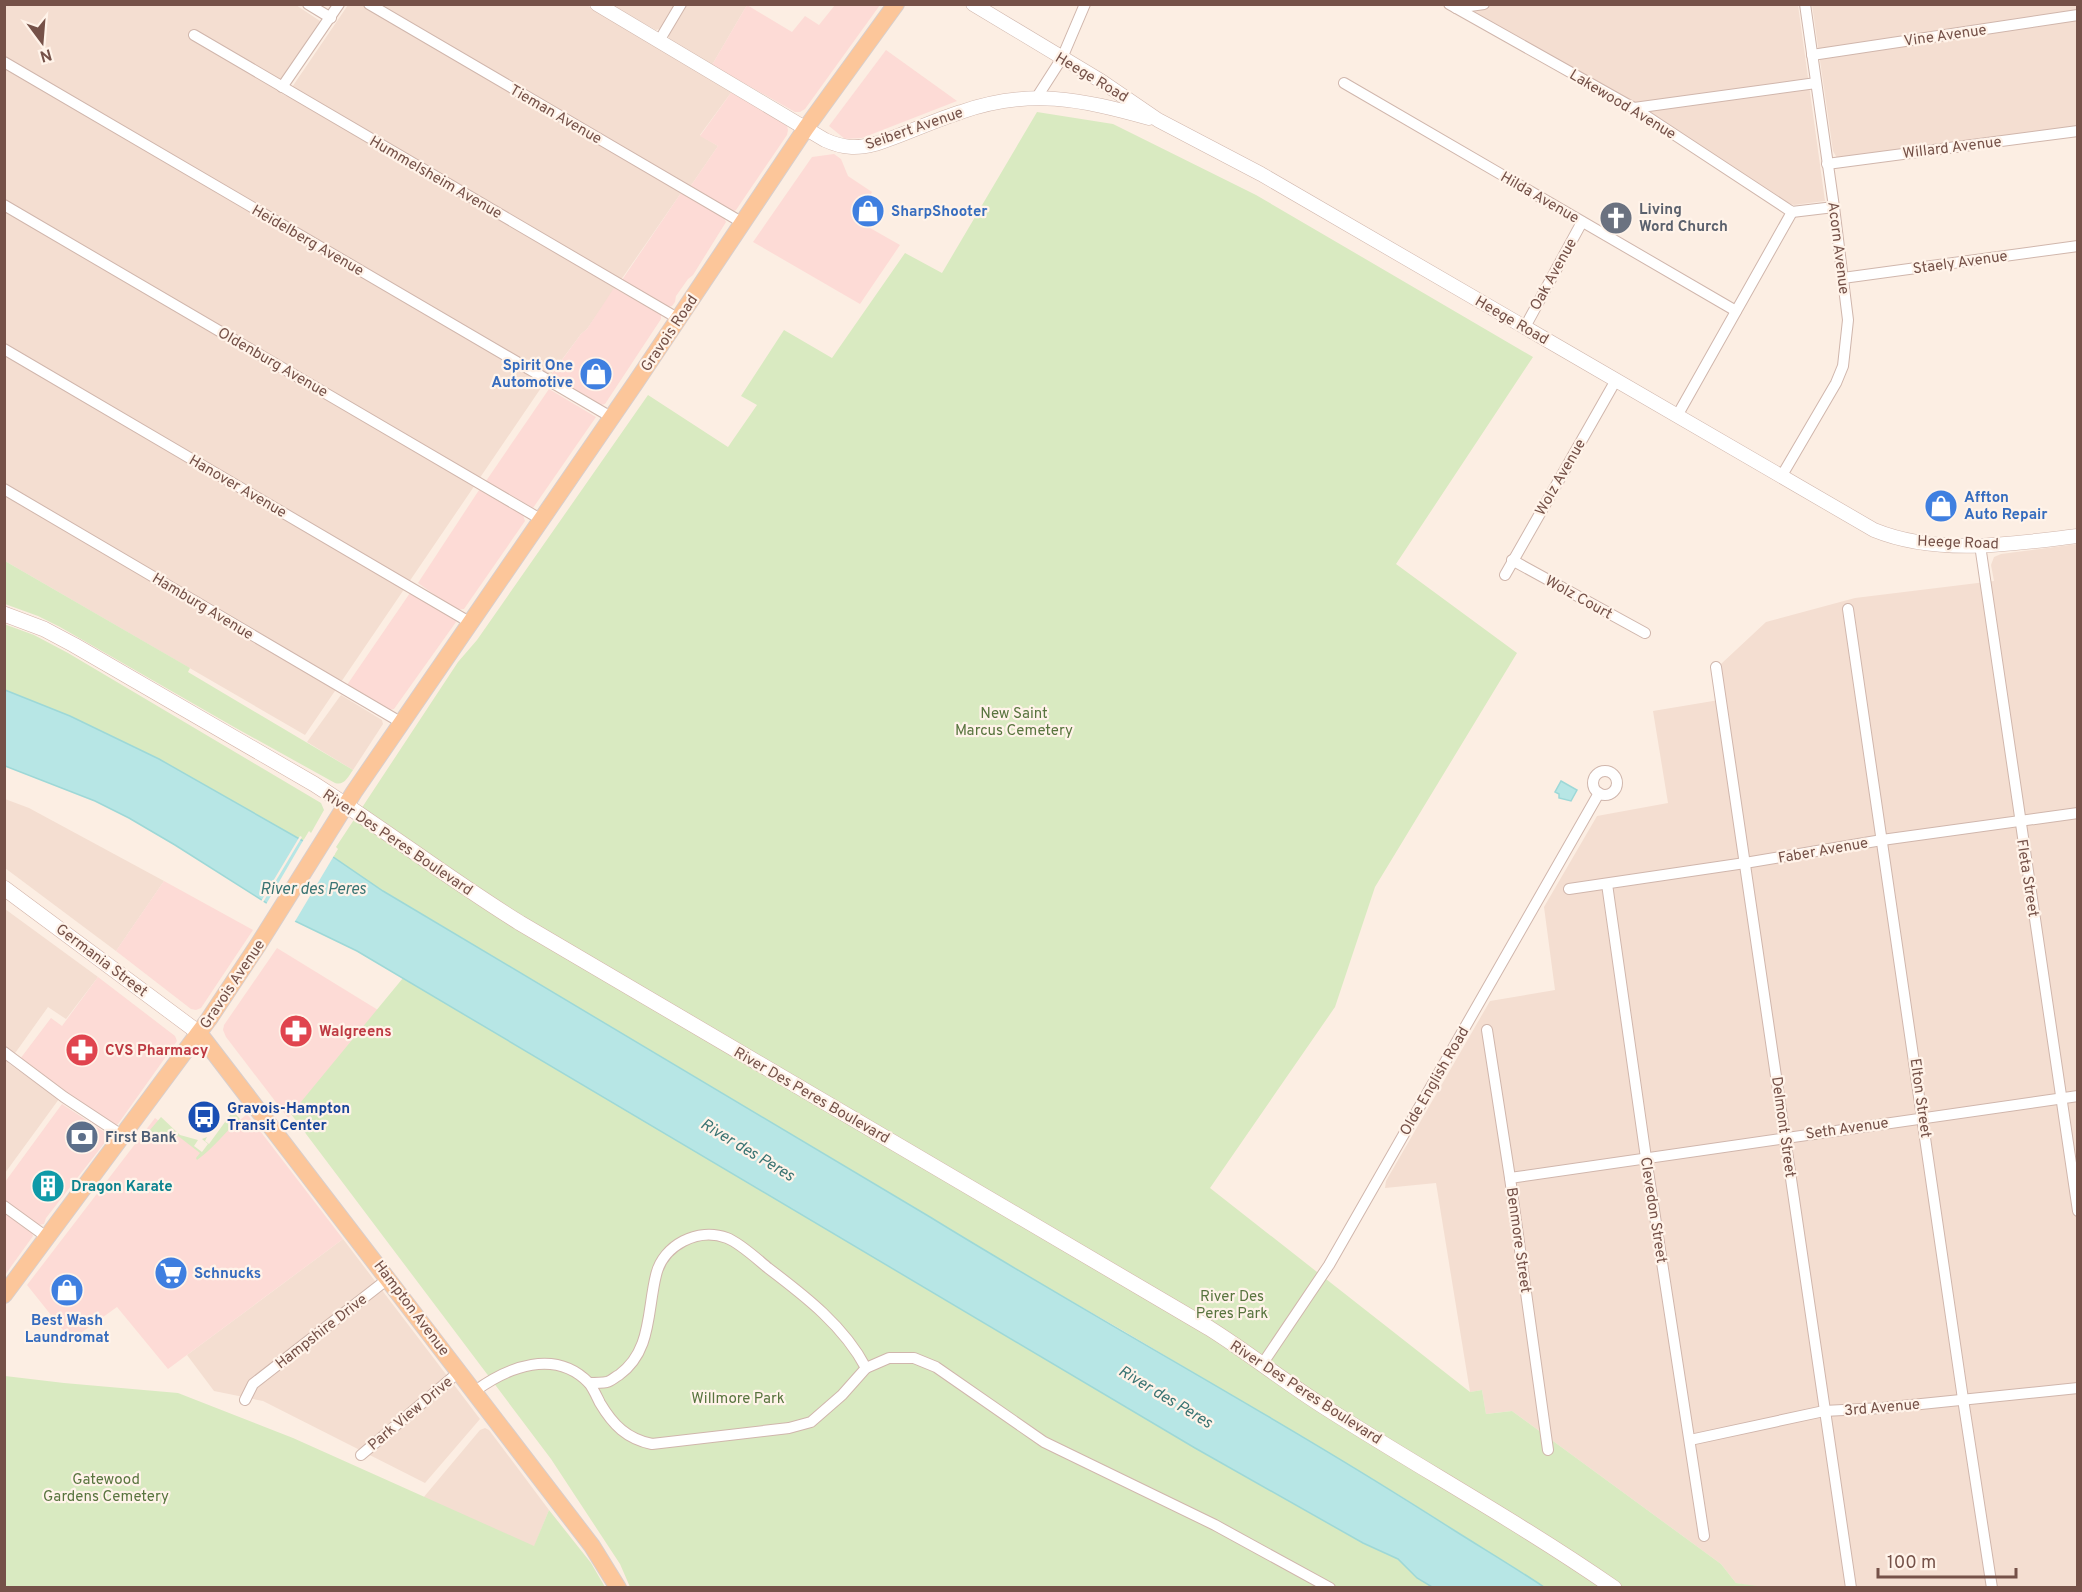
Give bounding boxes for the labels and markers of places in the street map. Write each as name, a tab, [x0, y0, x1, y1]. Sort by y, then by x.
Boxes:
shop icon: SharpShooter	[850, 193, 886, 229]
church icon: Living Word Church	[1598, 200, 1634, 236]
place label: Living Word Church	[1639, 201, 1728, 237]
place label: SharpShooter	[891, 203, 988, 222]
shop icon: Spirit One Automotive	[578, 356, 614, 392]
place label: Spirit One Automotive	[491, 357, 573, 393]
shop icon: Affton Auto Repair	[1923, 488, 1959, 524]
place label: Affton Auto Repair	[1964, 489, 2048, 525]
pharmacy icon: Walgreens	[278, 1013, 314, 1049]
place label: Walgreens	[319, 1023, 392, 1042]
pharmacy icon: CVS Pharmacy	[64, 1032, 100, 1068]
place label: CVS Pharmacy	[105, 1042, 209, 1061]
bus stop icon: Gravois-Hampton Transit Center	[186, 1099, 222, 1135]
place label: Gravois-Hampton Transit Center	[227, 1100, 350, 1136]
bank icon: First Bank	[64, 1119, 100, 1155]
place label: First Bank	[105, 1129, 177, 1148]
building icon: Dragon Karate	[30, 1168, 66, 1204]
place label: Dragon Karate	[71, 1178, 173, 1197]
supermarket icon: Schnucks	[153, 1255, 189, 1291]
place label: Schnucks	[194, 1265, 261, 1284]
shop icon: Best Wash Laundromat	[49, 1272, 85, 1308]
place label: Best Wash Laundromat	[25, 1312, 109, 1348]

